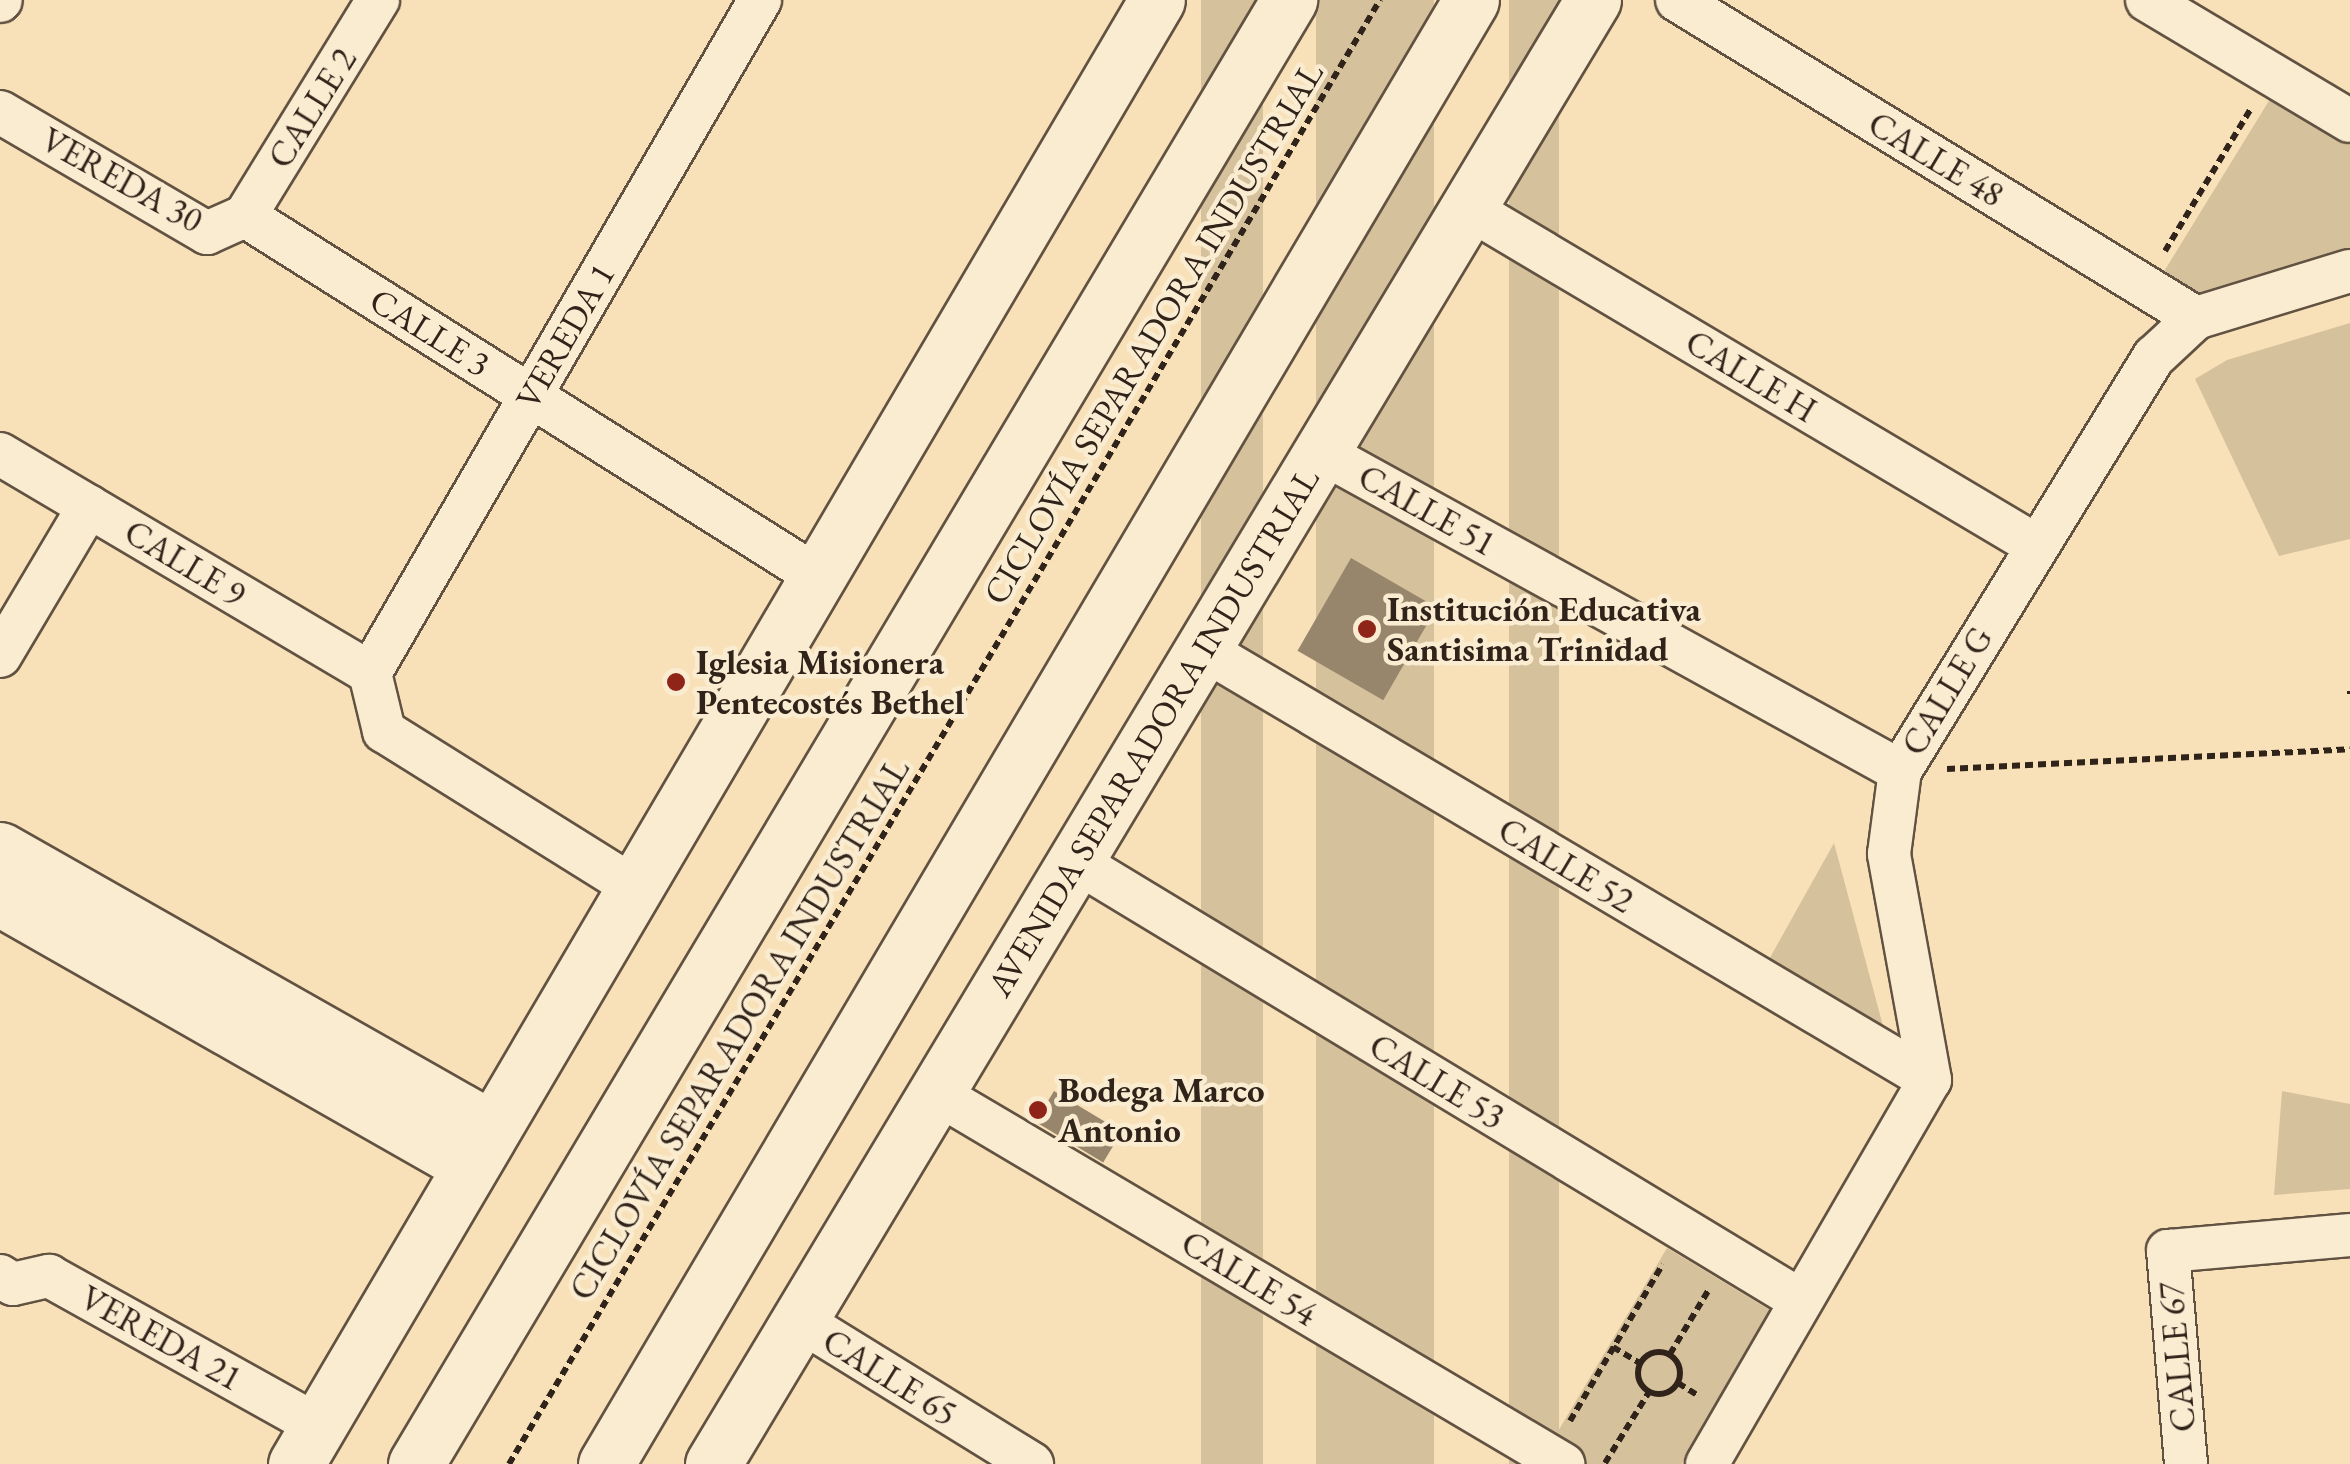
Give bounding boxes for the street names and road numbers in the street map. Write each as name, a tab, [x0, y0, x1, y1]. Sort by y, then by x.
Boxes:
street label: CALLE 2	[259, 40, 365, 176]
street label: CICLOVÍA SEPARADORA INDUSTRIAL	[974, 54, 1332, 612]
street label: CALLE 48	[1861, 102, 2011, 216]
street label: VEREDA 30	[34, 118, 210, 242]
street label: VEREDA 1	[506, 256, 624, 416]
street label: CALLE 3	[362, 279, 498, 385]
street label: CALLE H	[1678, 321, 1824, 431]
street label: CALLE 51	[1351, 455, 1503, 565]
street label: AVENIDA SEPARADORA INDUSTRIAL	[978, 460, 1328, 1004]
street label: CALLE 9	[117, 511, 253, 615]
street label: CALLE G	[1892, 619, 2002, 763]
street label: CICLOVÍA SEPARADORA INDUSTRIAL	[560, 750, 918, 1308]
street label: CALLE 52	[1491, 808, 1641, 922]
street label: CALLE 53	[1362, 1024, 1512, 1138]
street label: CALLE 54	[1174, 1221, 1324, 1335]
street label: VEREDA 21	[73, 1276, 249, 1400]
street label: CALLE 67	[2150, 1280, 2204, 1434]
street label: CALLE 65	[815, 1319, 965, 1435]

